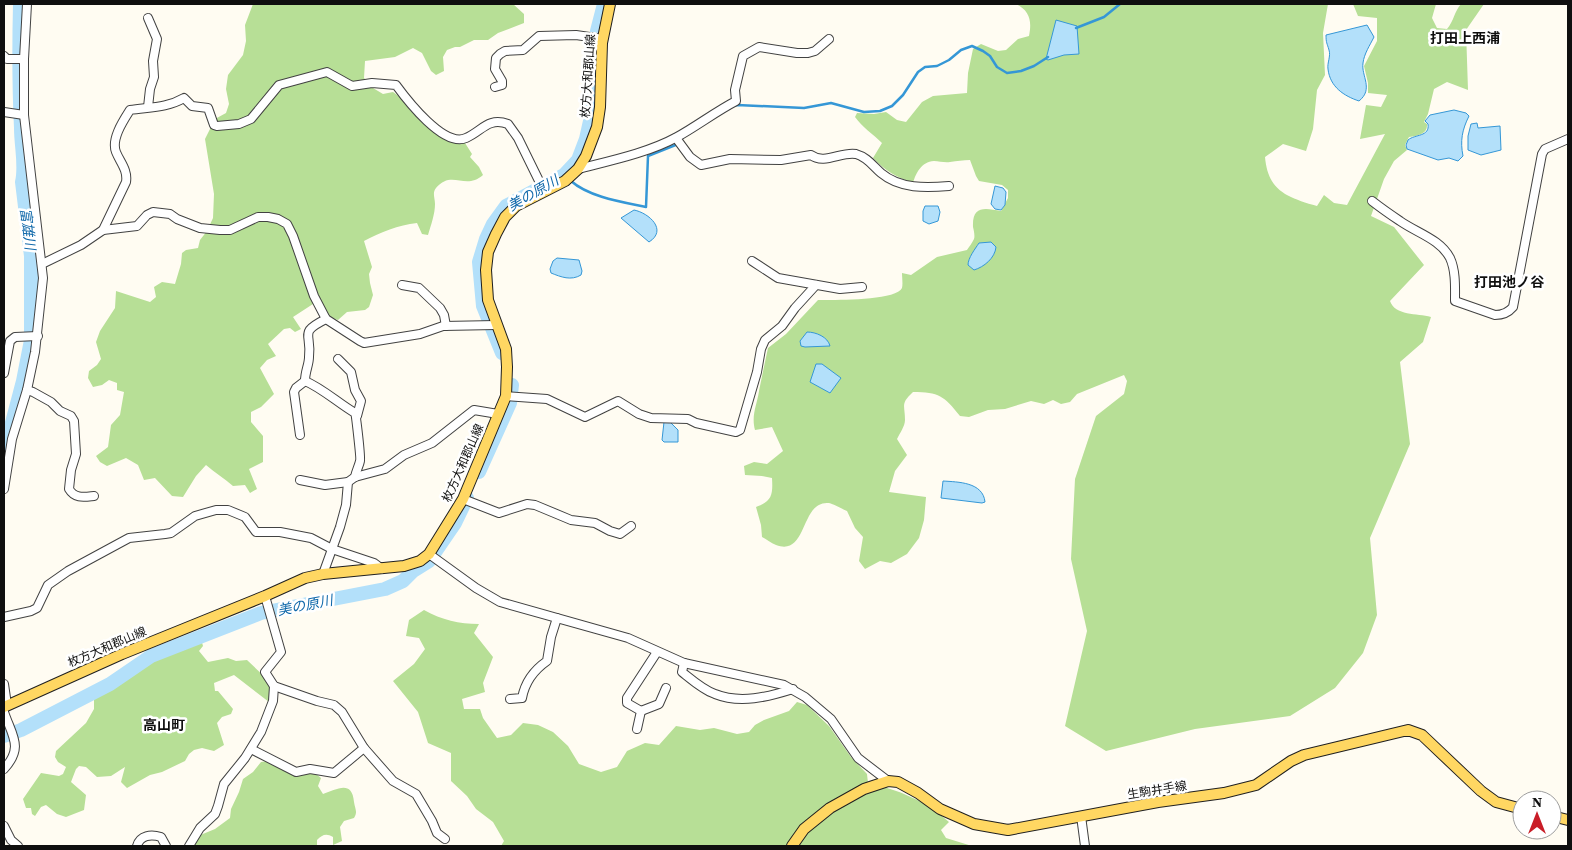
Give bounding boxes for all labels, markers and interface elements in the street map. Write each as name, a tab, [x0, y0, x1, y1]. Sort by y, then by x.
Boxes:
district label: 打田上西浦	[1430, 28, 1500, 48]
street label: 枚方大和郡山線	[577, 34, 599, 118]
water label: 美の原川	[504, 169, 564, 216]
water label: 富雄川	[16, 207, 41, 253]
district label: 打田池ノ谷	[1474, 272, 1545, 292]
street label: 枚方大和郡山線	[439, 421, 487, 505]
water label: 美の原川	[276, 589, 336, 620]
street label: 枚方大和郡山線	[65, 623, 149, 671]
district label: 高山町	[143, 715, 185, 735]
street label: 生駒井手線	[1126, 777, 1188, 803]
north arrow	[1512, 790, 1562, 840]
text: N	[1532, 792, 1542, 812]

